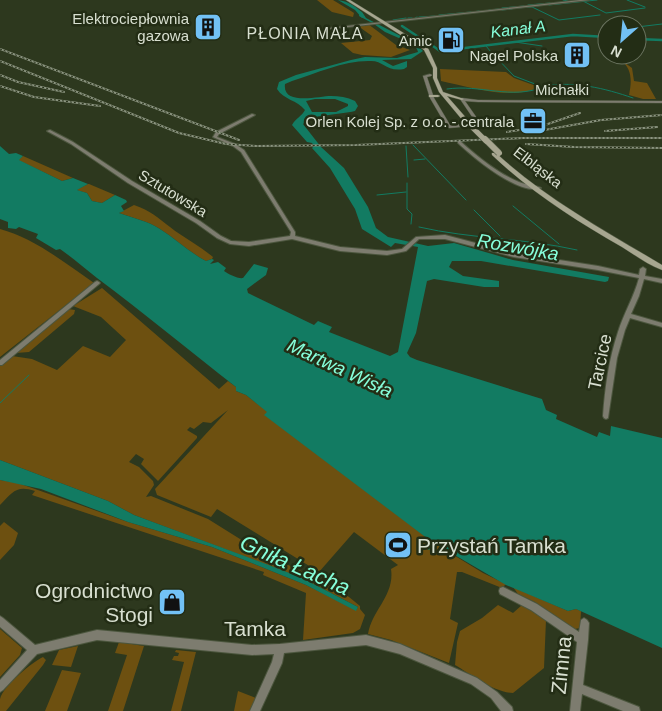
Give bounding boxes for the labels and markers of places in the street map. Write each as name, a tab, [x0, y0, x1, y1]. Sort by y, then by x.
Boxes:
place label: Elektrociepłownia gazowa	[72, 10, 190, 44]
building icon: Elektrociepłownia gazowa	[193, 12, 223, 42]
fuel station icon: Amic	[436, 25, 466, 55]
place label: Amic	[399, 32, 432, 49]
building icon: Nagel Polska	[562, 40, 592, 70]
place label: Nagel Polska	[470, 47, 559, 64]
office icon: Orlen Kolej Sp. z o.o. - centrala	[518, 106, 548, 136]
place label: Orlen Kolej Sp. z o.o. - centrala	[306, 113, 515, 130]
sports icon: Przystań Tamka	[383, 530, 413, 560]
place label: Przystań Tamka	[417, 534, 566, 557]
place label: Ogrodnictwo Stogi	[35, 579, 153, 626]
shop icon: Ogrodnictwo Stogi	[157, 587, 187, 617]

